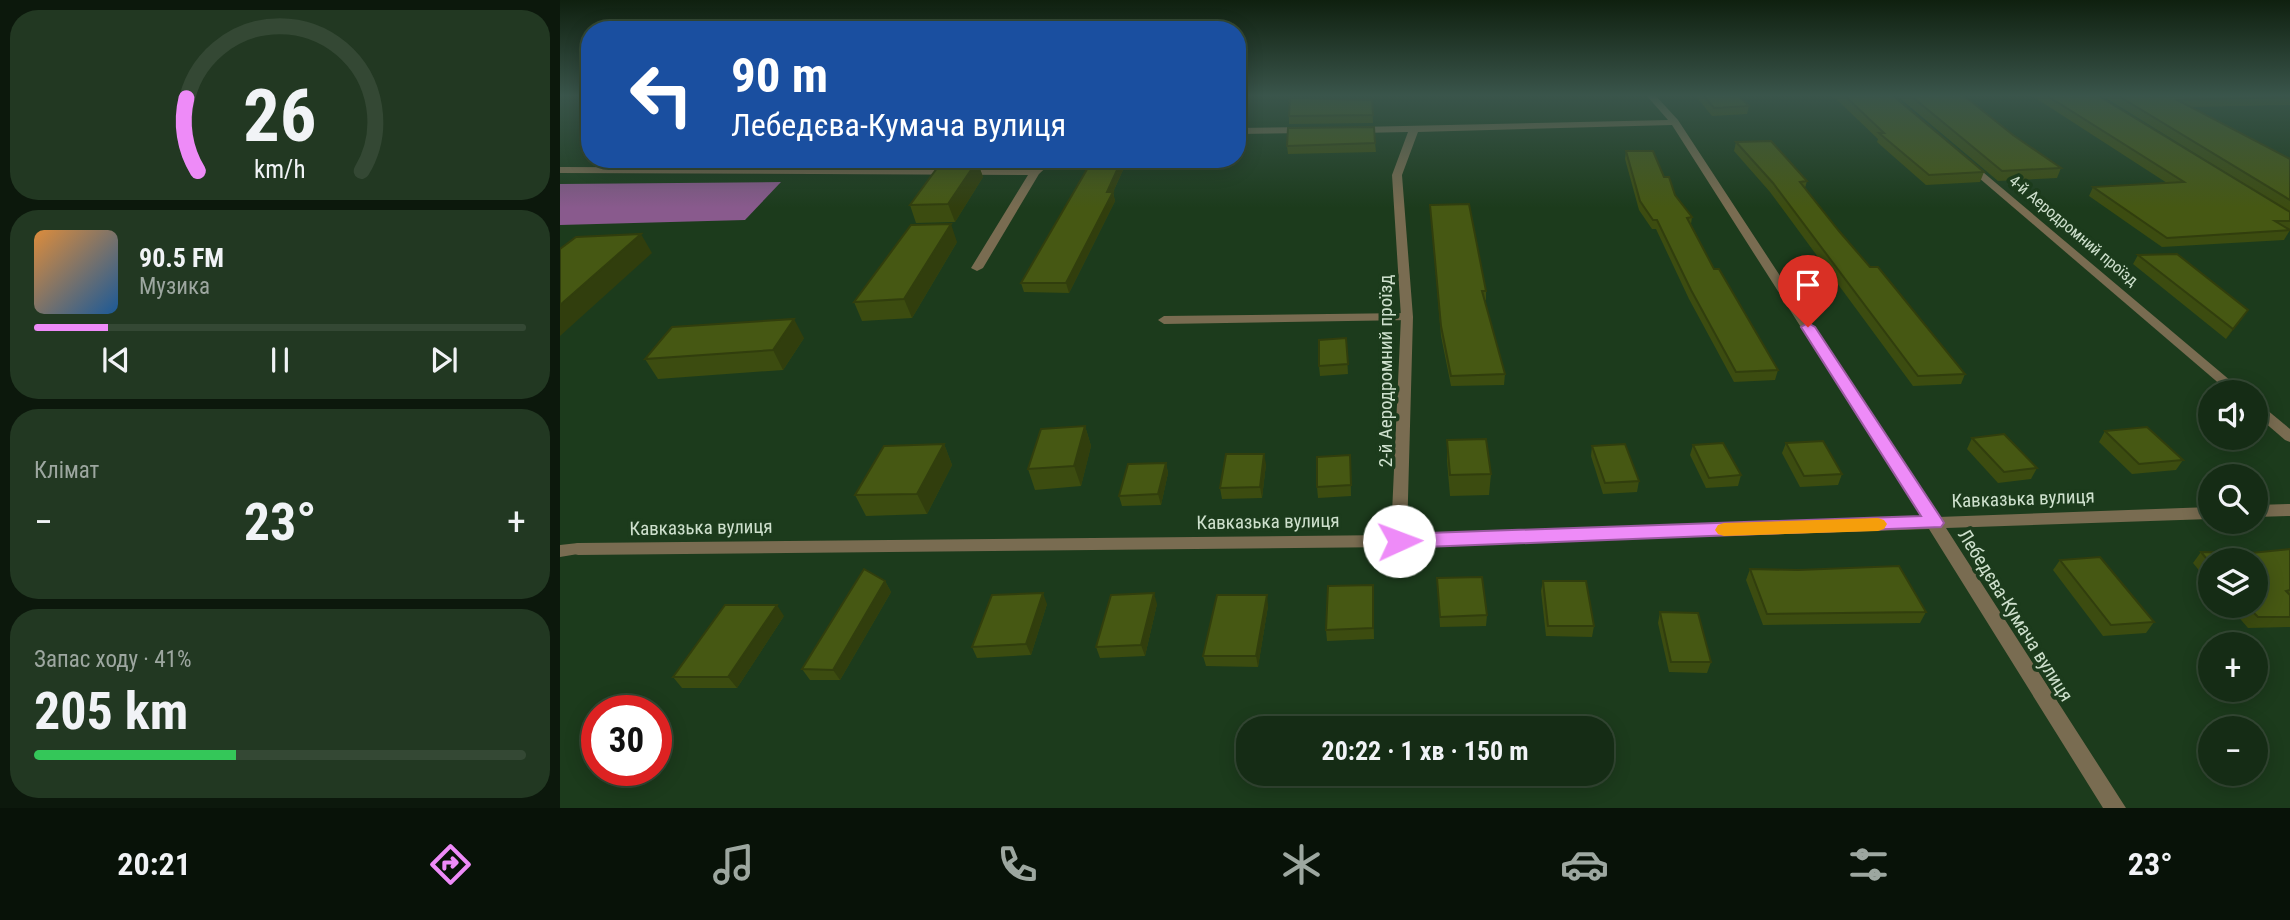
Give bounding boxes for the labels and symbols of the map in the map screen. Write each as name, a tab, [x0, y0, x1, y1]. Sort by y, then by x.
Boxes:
street label: 4-й Аеродромний проїзд	[2005, 171, 2142, 290]
pin	[1778, 255, 1838, 327]
street label: 2-й Аеродромний проїзд	[1374, 275, 1397, 467]
street label: Кавказька вулиця	[1951, 485, 2095, 512]
position arrow	[1362, 504, 1436, 578]
street label: Кавказька вулиця	[1196, 509, 1340, 534]
street label: Кавказька вулиця	[629, 515, 773, 540]
street label: Лебедєва-Кумача вулиця	[1953, 525, 2078, 706]
speed limit sign: 30	[581, 695, 672, 786]

